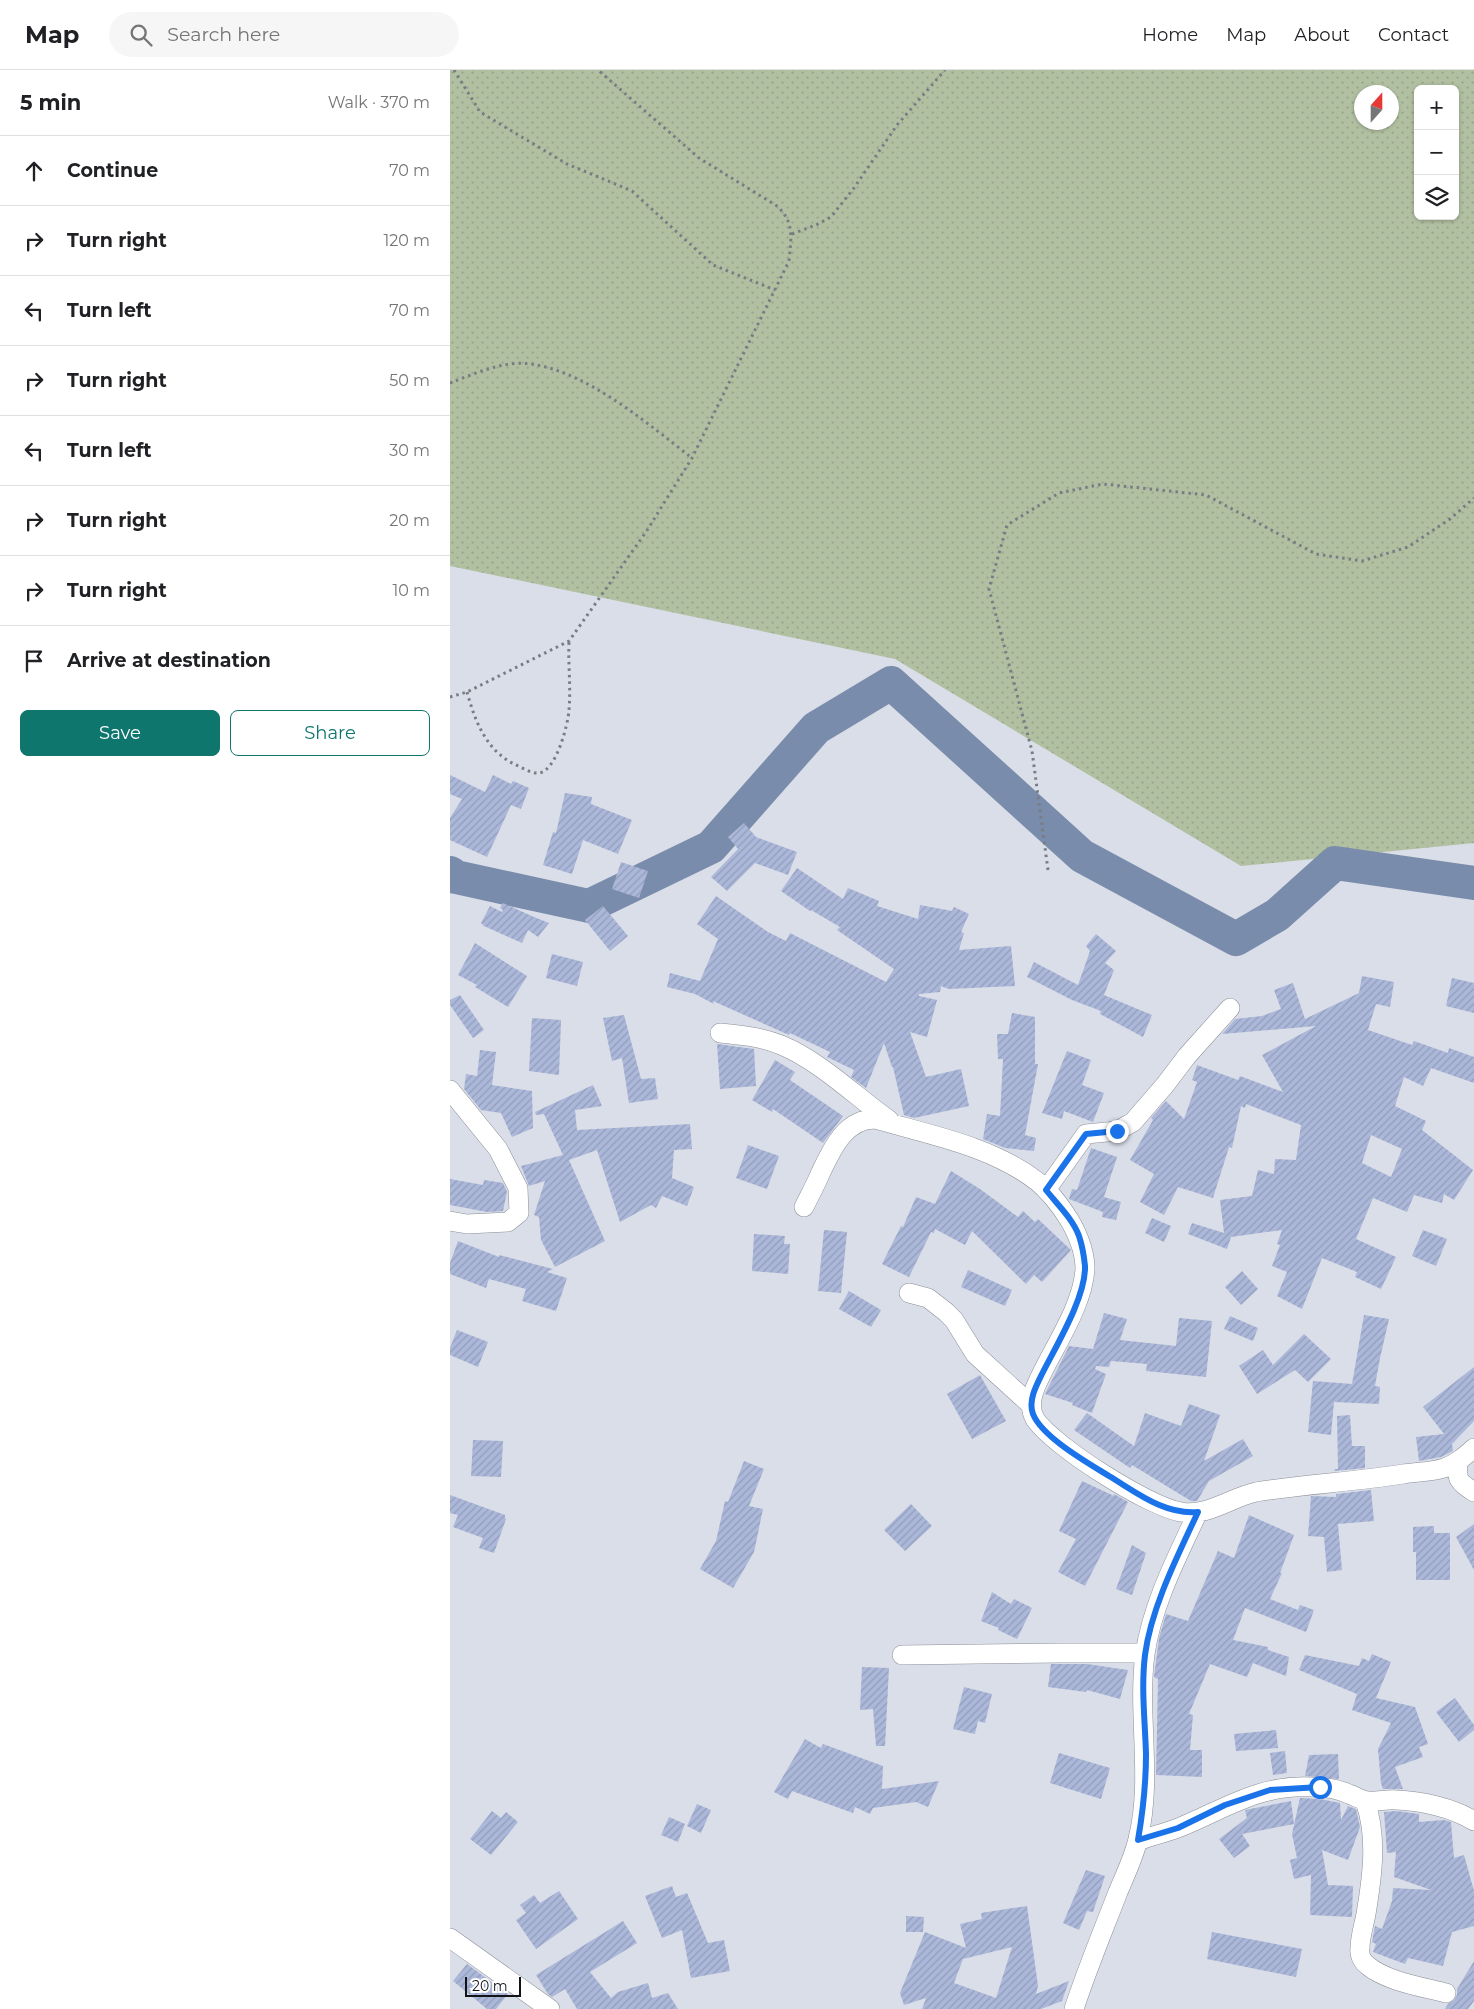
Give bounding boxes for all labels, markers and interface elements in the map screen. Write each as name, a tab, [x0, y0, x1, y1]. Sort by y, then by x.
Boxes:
search box	[109, 12, 459, 57]
text: Map	[25, 20, 79, 49]
icon: search	[127, 21, 155, 49]
text: Search here	[167, 23, 280, 46]
text: Home	[1142, 24, 1198, 46]
text: Map	[1226, 24, 1266, 46]
text: About	[1294, 24, 1350, 46]
text: Contact	[1378, 24, 1449, 46]
north arrow	[1354, 85, 1399, 130]
map controls	[1414, 85, 1459, 220]
button: +	[1414, 85, 1459, 130]
text: 5 min	[20, 90, 81, 115]
text: Walk · 370 m	[328, 93, 430, 112]
button: −	[1414, 130, 1459, 175]
icon: ahead	[20, 157, 48, 185]
text: Continue	[67, 159, 158, 182]
text: 70 m	[389, 161, 430, 180]
button: layers	[1414, 175, 1459, 220]
icon: right	[20, 227, 48, 255]
text: Turn right	[67, 229, 167, 252]
text: 120 m	[383, 231, 430, 250]
icon: left	[20, 297, 48, 325]
text: Turn left	[67, 299, 152, 322]
text: 70 m	[389, 301, 430, 320]
icon: right	[20, 367, 48, 395]
text: Turn right	[67, 369, 167, 392]
text: 50 m	[389, 371, 430, 390]
icon: left	[20, 437, 48, 465]
text: Turn left	[67, 439, 152, 462]
text: 30 m	[389, 441, 430, 460]
icon: right	[20, 507, 48, 535]
text: Turn right	[67, 509, 167, 532]
text: 20 m	[389, 511, 430, 530]
icon: right	[20, 577, 48, 605]
text: Turn right	[67, 579, 167, 602]
text: 10 m	[392, 581, 430, 600]
icon: arrive	[20, 647, 48, 675]
text: Arrive at destination	[67, 649, 271, 672]
button: Save	[20, 710, 220, 756]
button: Share	[230, 710, 430, 756]
route end	[1106, 1120, 1129, 1143]
route start	[1309, 1776, 1332, 1799]
scale bar	[465, 1974, 521, 1997]
text: 20 m	[472, 1977, 508, 1995]

